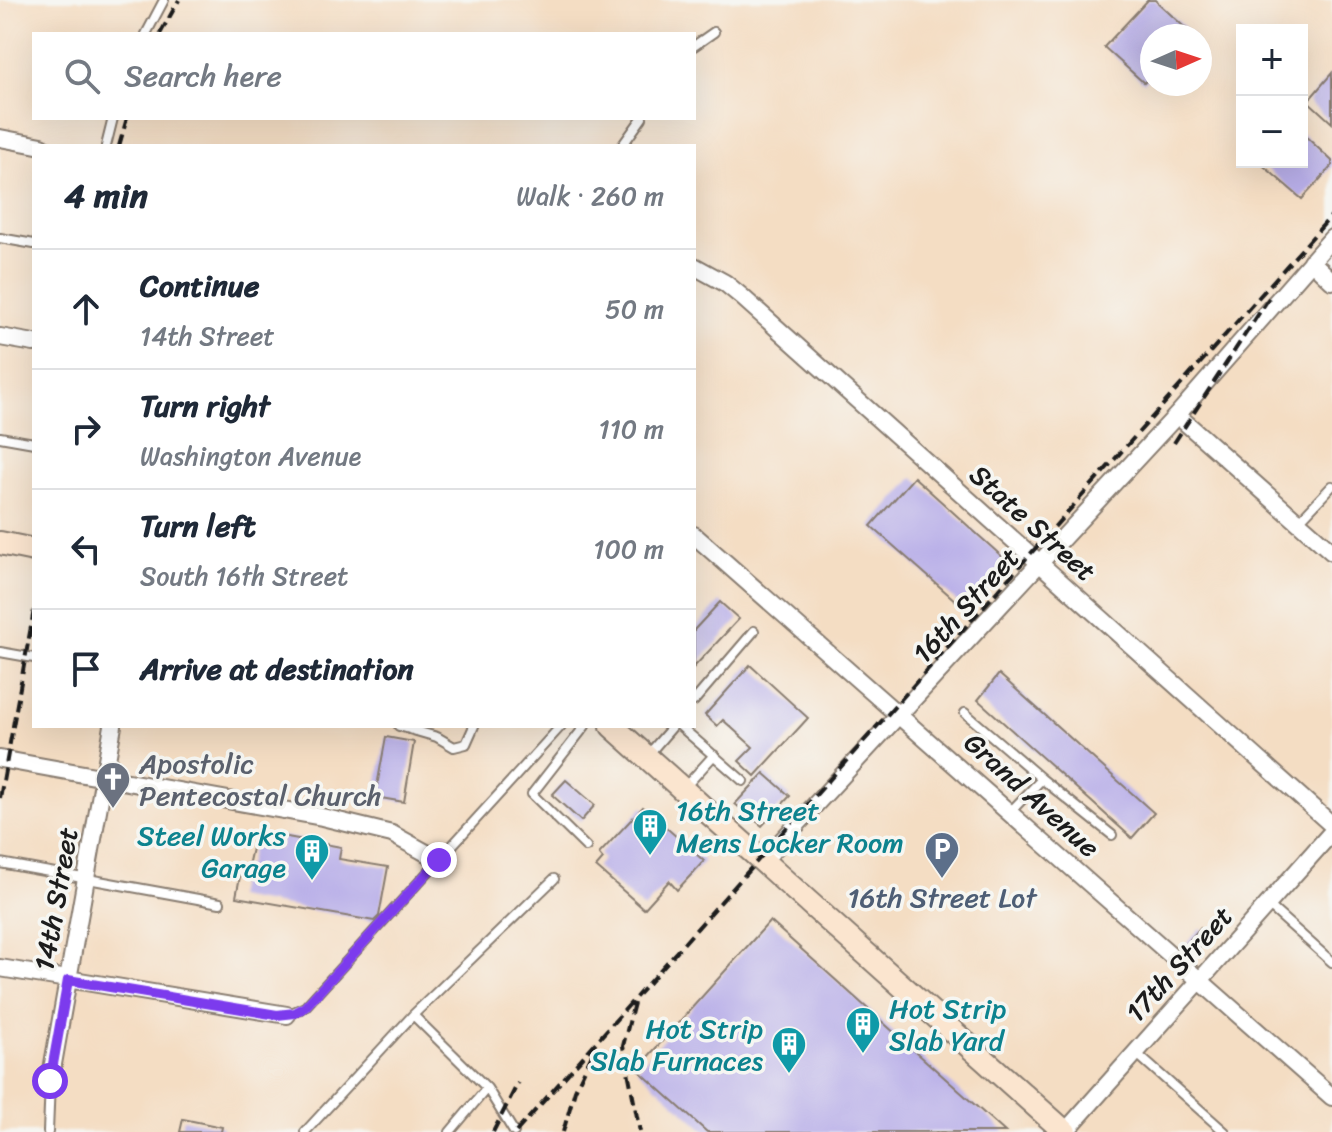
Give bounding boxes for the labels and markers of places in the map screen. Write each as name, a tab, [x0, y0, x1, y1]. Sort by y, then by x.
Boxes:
place label: Apostolic Pentecostal Church	[138, 739, 382, 820]
church icon: Apostolic Pentecostal Church	[94, 760, 132, 810]
place label: 16th Street Mens Locker Room	[676, 786, 904, 867]
building icon: 16th Street Mens Locker Room	[631, 807, 669, 857]
place label: Steel Works Garage	[137, 811, 286, 892]
parking icon: 16th Street Lot	[923, 830, 961, 880]
building icon: Steel Works Garage	[293, 832, 331, 882]
place label: 16th Street Lot	[848, 873, 1038, 922]
place label: Hot Strip Slab Yard	[889, 984, 1007, 1065]
place label: Hot Strip Slab Furnaces	[590, 1004, 764, 1085]
building icon: Hot Strip Slab Yard	[844, 1005, 882, 1055]
building icon: Hot Strip Slab Furnaces	[770, 1025, 808, 1075]

